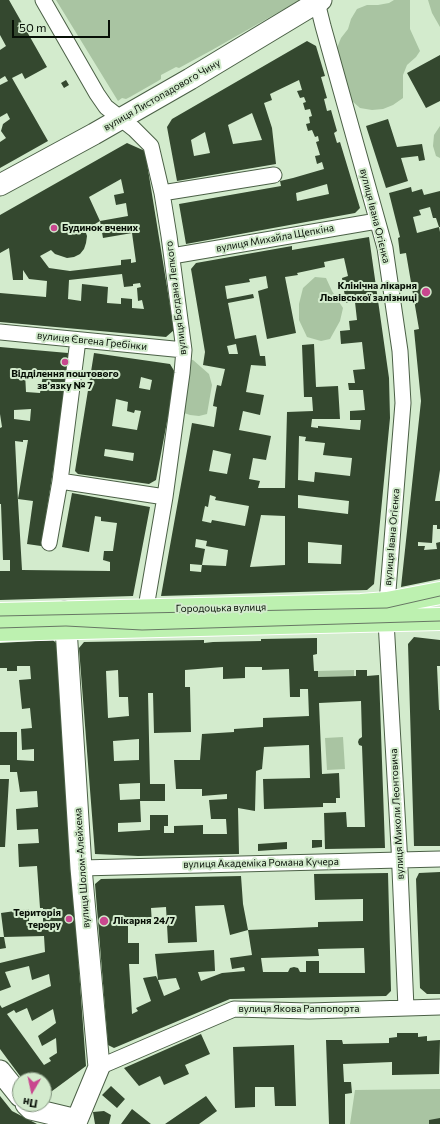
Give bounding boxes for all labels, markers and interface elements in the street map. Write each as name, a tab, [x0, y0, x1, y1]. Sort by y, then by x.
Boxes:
scale bar	[14, 12, 112, 38]
text: 50 m	[19, 20, 47, 34]
street label: вулиця Листопадового Чину	[101, 57, 223, 133]
street label: вулиця Івана Огієнка	[357, 167, 393, 265]
place label: Будинок вчених	[62, 222, 138, 234]
street label: вулиця Михайла Щепкіна	[215, 222, 335, 254]
marker: Будинок вчених	[49, 223, 59, 233]
street label: вулиця Богдана Лепкого	[163, 240, 189, 356]
place label: Клінічна лікарня Львівської залізниці	[320, 280, 417, 304]
marker: Клінічна лікарня Львівської залізниці	[420, 286, 432, 298]
street label: вулиця Євгена Гребінки	[36, 329, 148, 353]
marker: Відділення поштового зв’язку № 7	[60, 357, 70, 367]
place label: Відділення поштового зв’язку № 7	[11, 368, 119, 392]
street label: вулиця Івана Огієнка	[382, 488, 402, 586]
street label: Городоцька вулиця	[176, 601, 266, 615]
street label: вулиця Миколи Леонтовича	[388, 748, 406, 880]
street label: вулиця Шолом-Алейхема	[72, 808, 92, 928]
street label: вулиця Академіка Романа Кучера	[183, 856, 339, 870]
place label: Територія терору	[13, 907, 61, 930]
marker: Територія терору	[64, 914, 74, 924]
marker: Лікарня 24/7	[98, 915, 110, 927]
place label: Лікарня 24/7	[113, 915, 175, 927]
street label: вулиця Якова Раппопорта	[239, 1003, 359, 1015]
north arrow	[12, 1072, 52, 1112]
text: Пн	[22, 1096, 38, 1111]

